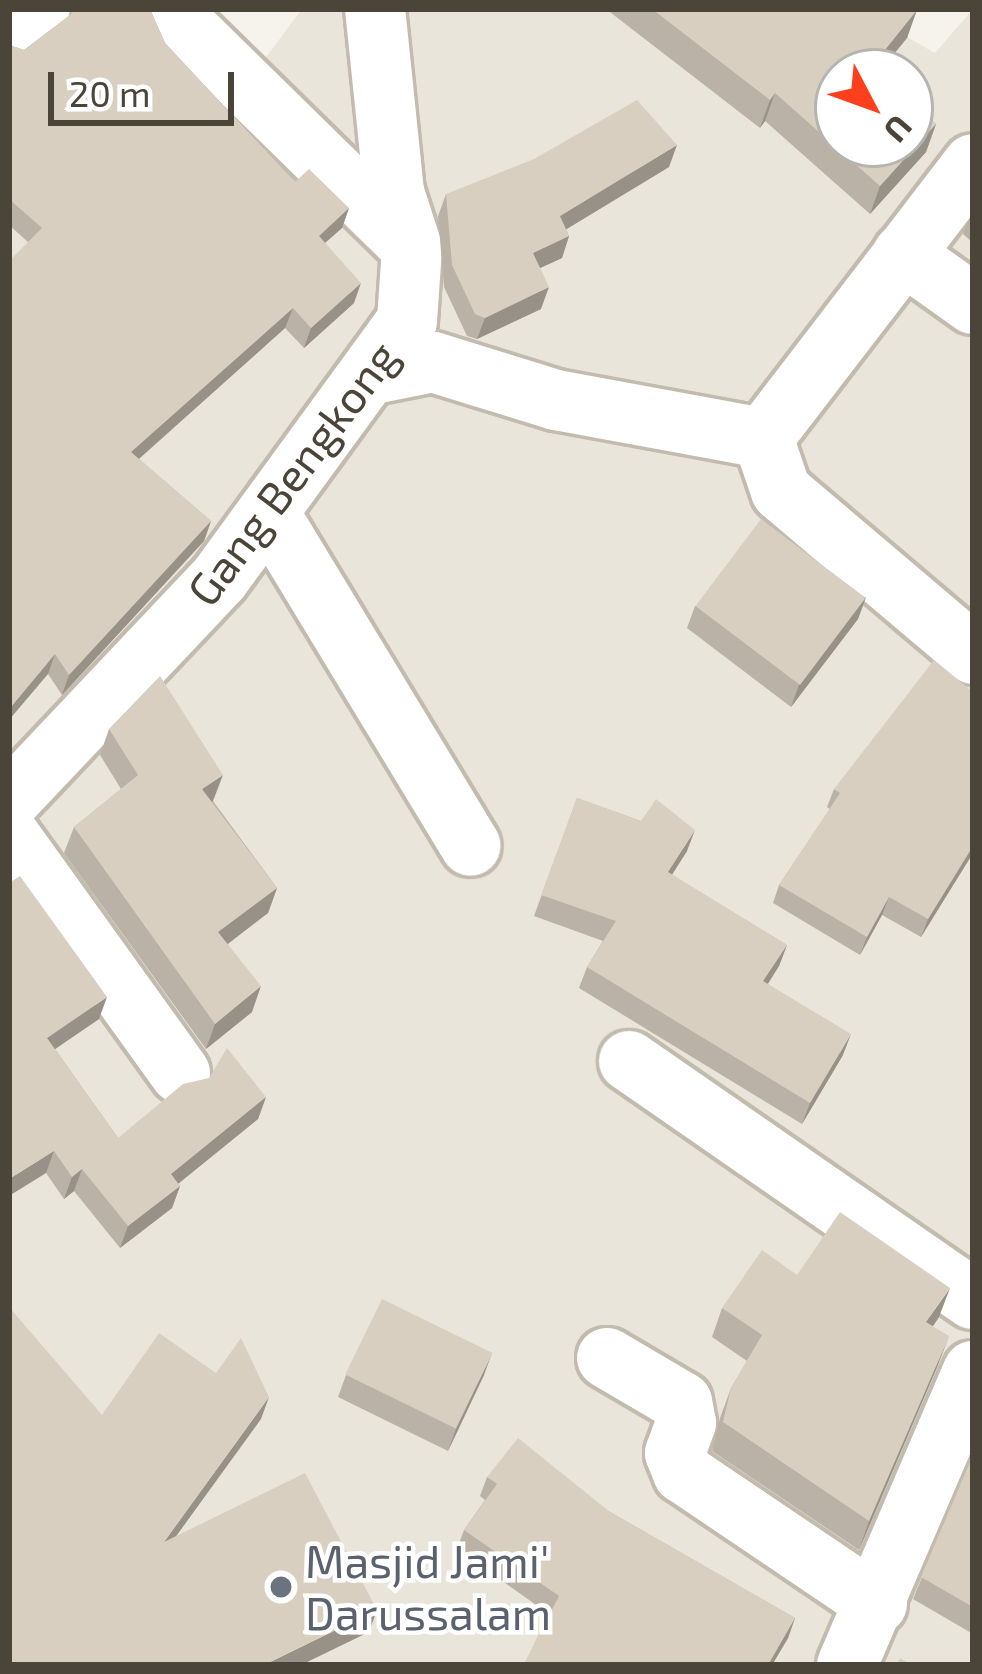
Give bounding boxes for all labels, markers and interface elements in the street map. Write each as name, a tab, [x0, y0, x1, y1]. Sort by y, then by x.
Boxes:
scale bar	[54, 48, 240, 122]
north arrow	[814, 48, 934, 168]
text: 20 m	[69, 71, 151, 114]
text: U	[876, 108, 921, 151]
street label: Gang Bengkong	[175, 330, 409, 616]
place label: Masjid Jami' Darussalam	[305, 1534, 551, 1640]
marker: Masjid Jami' Darussalam	[268, 1574, 294, 1600]

